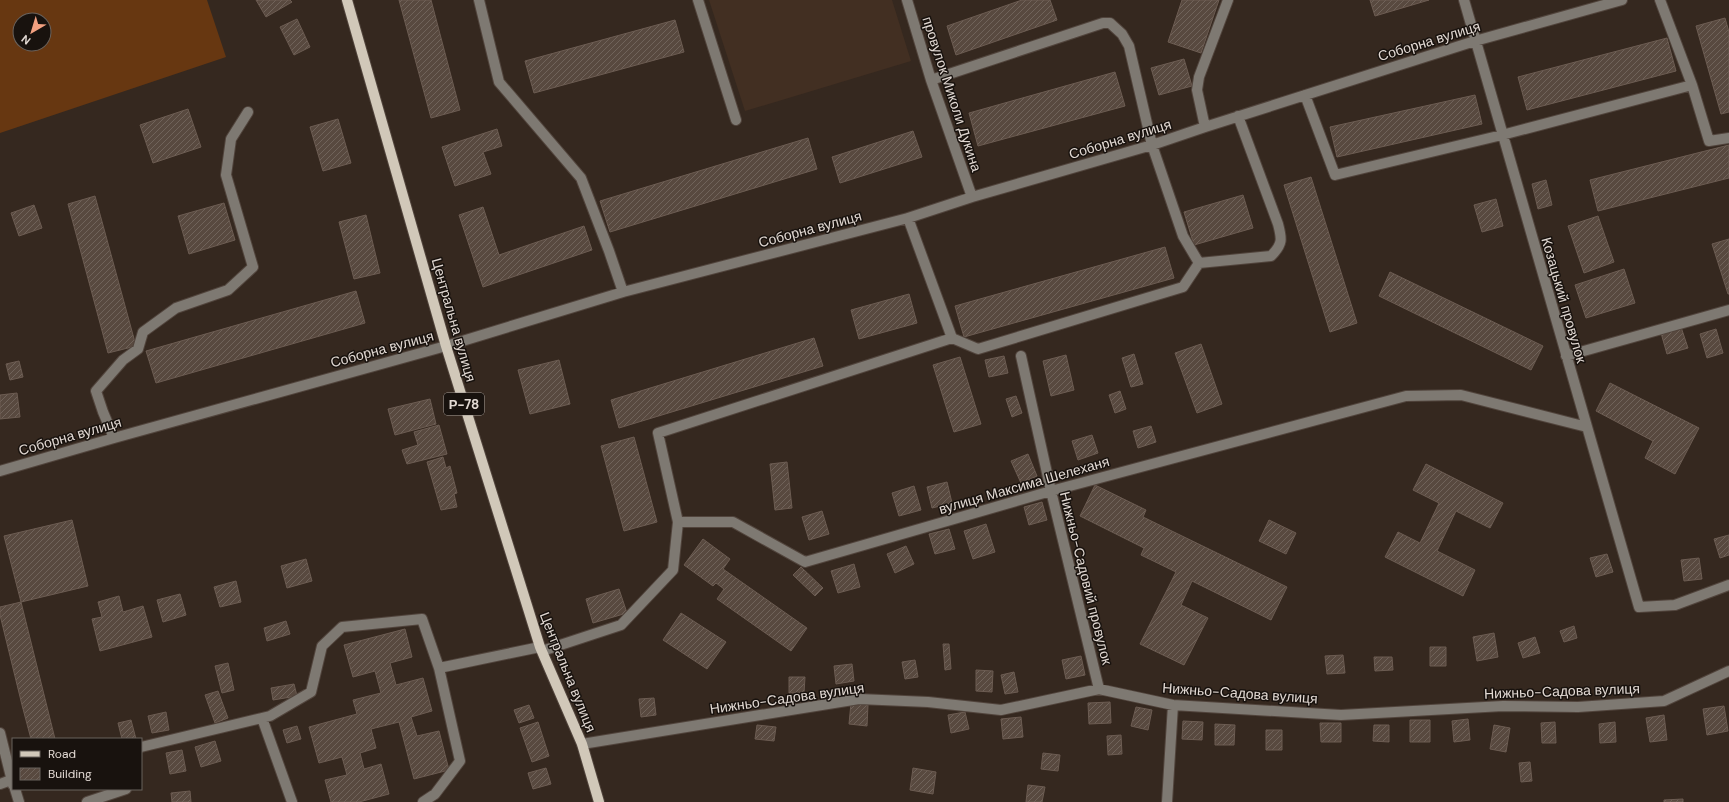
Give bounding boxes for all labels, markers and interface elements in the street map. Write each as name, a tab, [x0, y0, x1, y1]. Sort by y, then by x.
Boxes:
north arrow	[12, 12, 52, 52]
street label: провулок Миколи Дукина	[918, 14, 986, 174]
street label: Соборна вулиця	[1376, 17, 1482, 65]
text: N	[18, 32, 33, 48]
street label: Соборна вулиця	[1067, 115, 1173, 163]
street label: Соборна вулиця	[756, 207, 864, 251]
street label: Козацький провулок	[1537, 235, 1591, 366]
street label: Центральна вулиця	[428, 256, 480, 384]
street label: Соборна вулиця	[328, 327, 436, 371]
road number: Р-78	[444, 393, 484, 415]
street label: Соборна вулиця	[17, 413, 123, 459]
street label: вулиця Максима Шелеханя	[937, 452, 1111, 518]
street label: Нижньо-Садовий провулок	[1056, 490, 1116, 667]
street label: Центральна вулиця	[536, 609, 600, 735]
street label: Нижньо-Садова вулиця	[709, 678, 865, 718]
street label: Нижньо-Садова вулиця	[1162, 679, 1318, 707]
street label: Нижньо-Садова вулиця	[1484, 679, 1640, 703]
legend	[12, 738, 142, 790]
text: Road	[48, 746, 76, 762]
text: Building	[48, 766, 92, 782]

